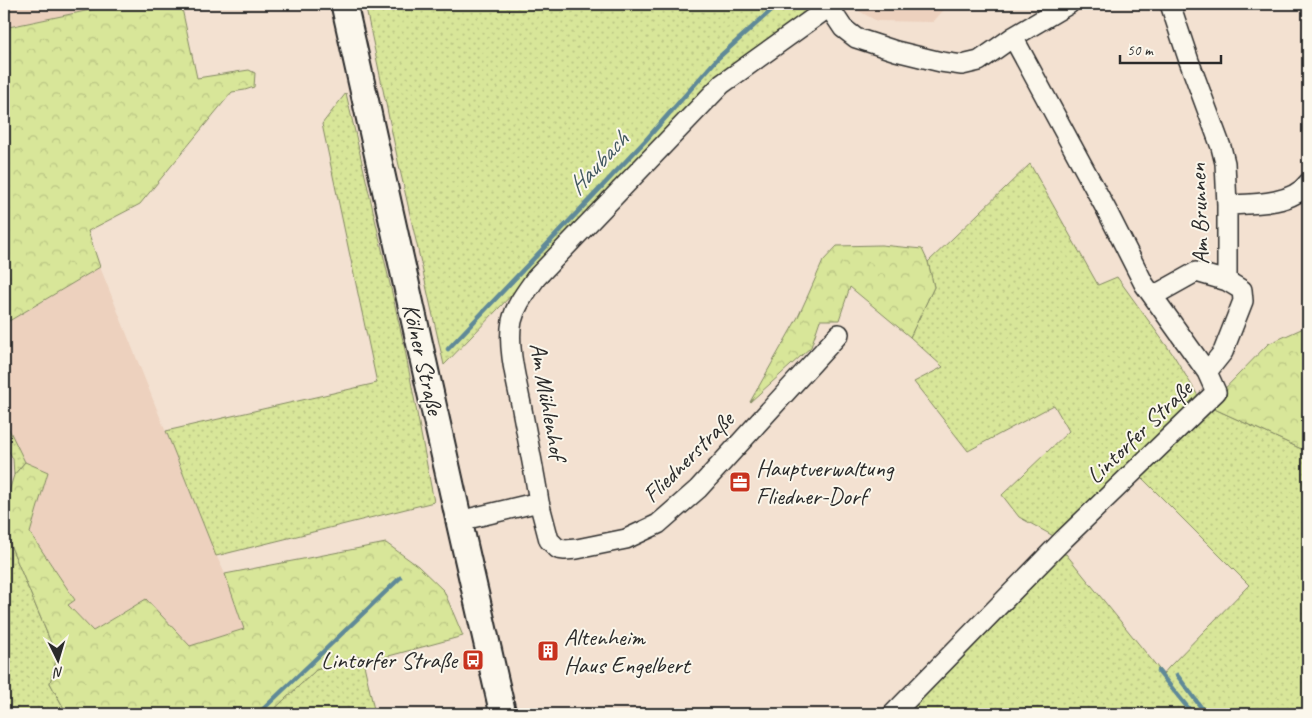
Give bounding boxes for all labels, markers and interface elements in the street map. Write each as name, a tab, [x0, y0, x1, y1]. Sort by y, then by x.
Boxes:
scale bar	[1120, 32, 1221, 64]
text: 50 m	[1127, 41, 1154, 60]
water label: Haubach	[561, 123, 637, 202]
street label: Am Brunnen	[1182, 163, 1216, 265]
street label: Kölner Straße	[396, 300, 451, 420]
street label: Am Mühlenhof	[523, 340, 574, 467]
street label: Lintorfer Straße	[1080, 372, 1200, 490]
street label: Fliednerstraße	[636, 404, 741, 509]
place label: Hauptverwaltung Fliedner-Dorf	[756, 453, 895, 511]
office icon: Hauptverwaltung Fliedner-Dorf	[728, 470, 752, 494]
place label: Altenheim Haus Engelbert	[564, 622, 692, 680]
north arrow	[32, 636, 82, 686]
building icon: Altenheim Haus Engelbert	[536, 639, 560, 663]
place label: Lintorfer Straße	[321, 645, 459, 675]
bus stop icon: Lintorfer Straße	[461, 648, 485, 672]
text: N	[52, 664, 64, 682]

